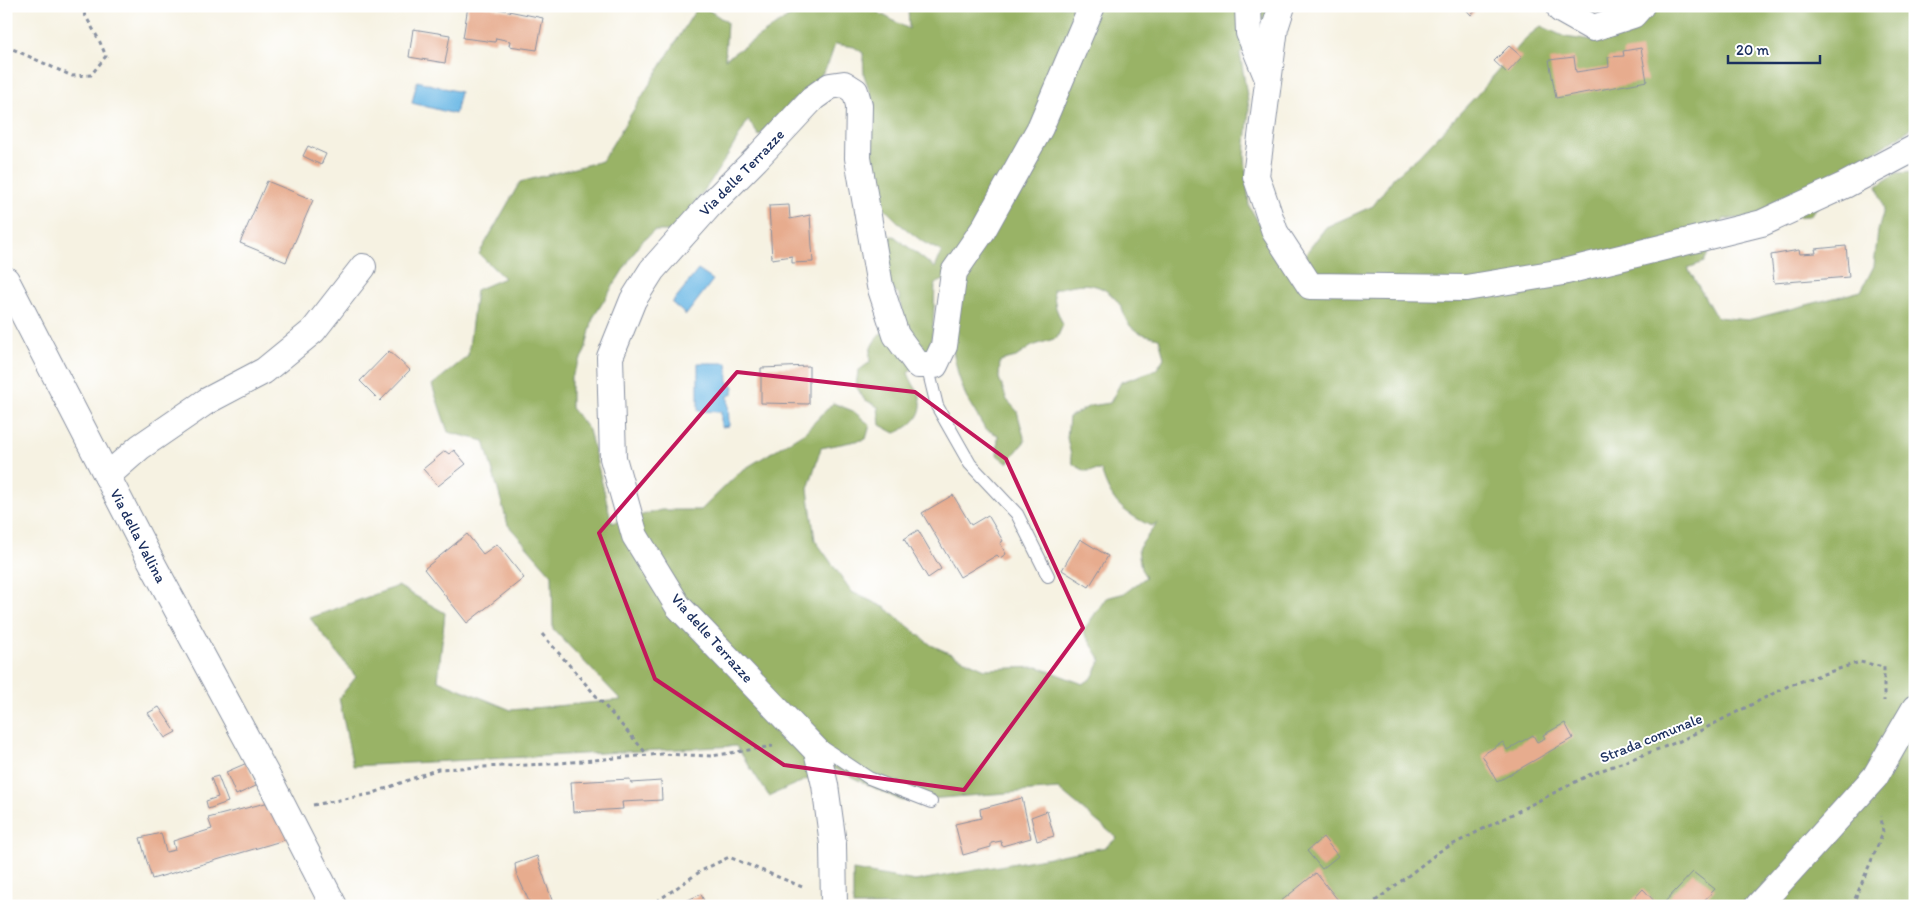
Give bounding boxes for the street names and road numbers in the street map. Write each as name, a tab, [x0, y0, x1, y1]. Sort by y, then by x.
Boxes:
street label: Via delle Terrazze	[695, 126, 788, 220]
street label: Via della Vallina	[106, 486, 170, 586]
street label: Via delle Terrazze	[667, 590, 757, 686]
street label: Strada comunale	[1597, 709, 1705, 767]

